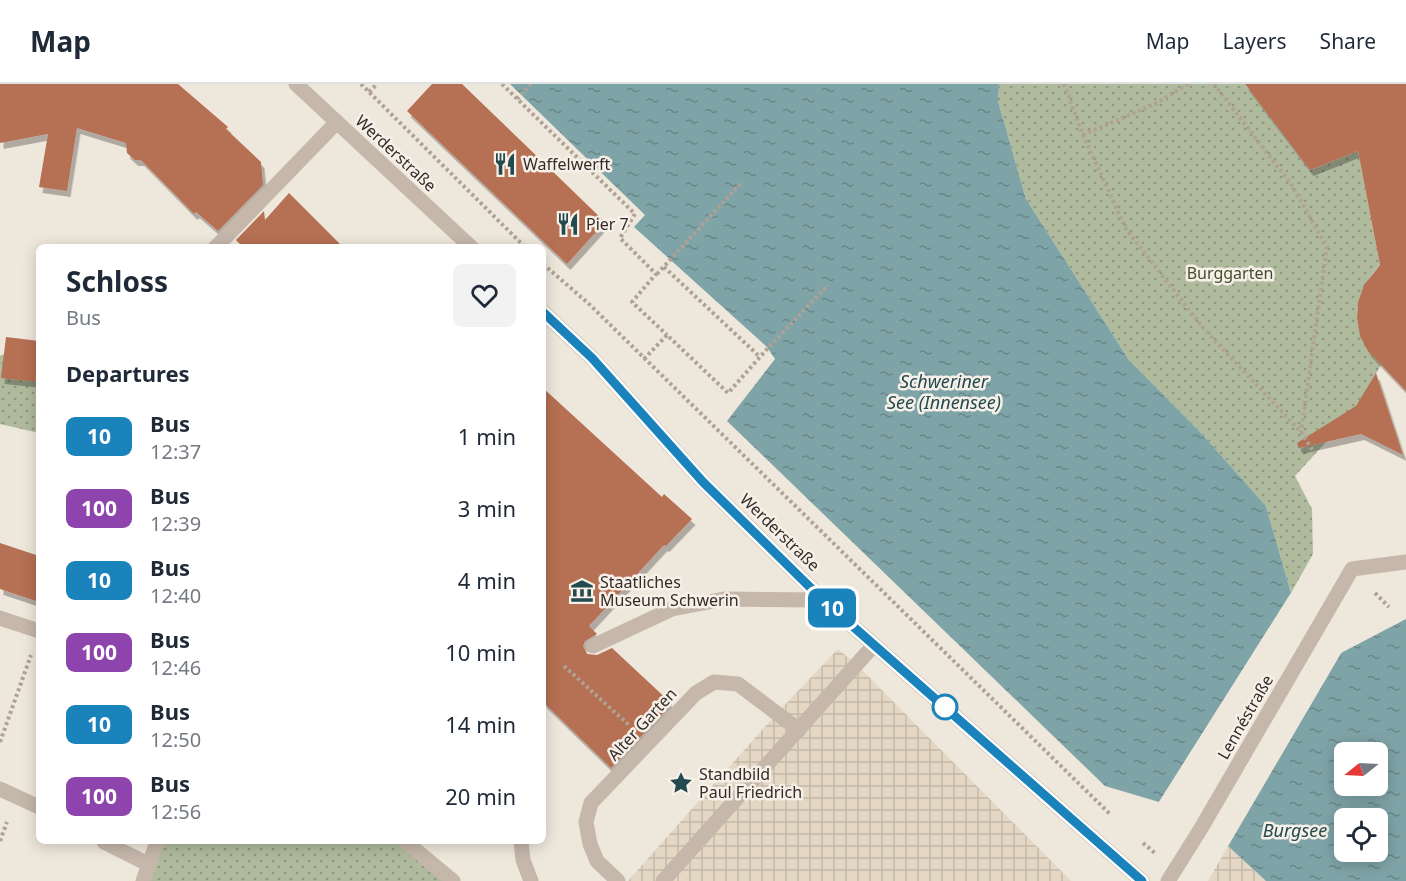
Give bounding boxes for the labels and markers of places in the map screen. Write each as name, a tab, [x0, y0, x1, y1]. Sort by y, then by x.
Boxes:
restaurant icon: Waffelwerft	[492, 151, 518, 177]
place label: Waffelwerft	[523, 153, 610, 175]
restaurant icon: Pier 7	[555, 211, 581, 237]
place label: Pier 7	[586, 213, 629, 235]
place label: Staatliches Museum Schwerin	[600, 571, 739, 611]
museum icon: Staatliches Museum Schwerin	[569, 578, 595, 604]
unlabelled marker	[932, 694, 958, 720]
place label: Standbild Paul Friedrich	[699, 763, 802, 803]
place icon: Standbild Paul Friedrich	[668, 770, 694, 796]

